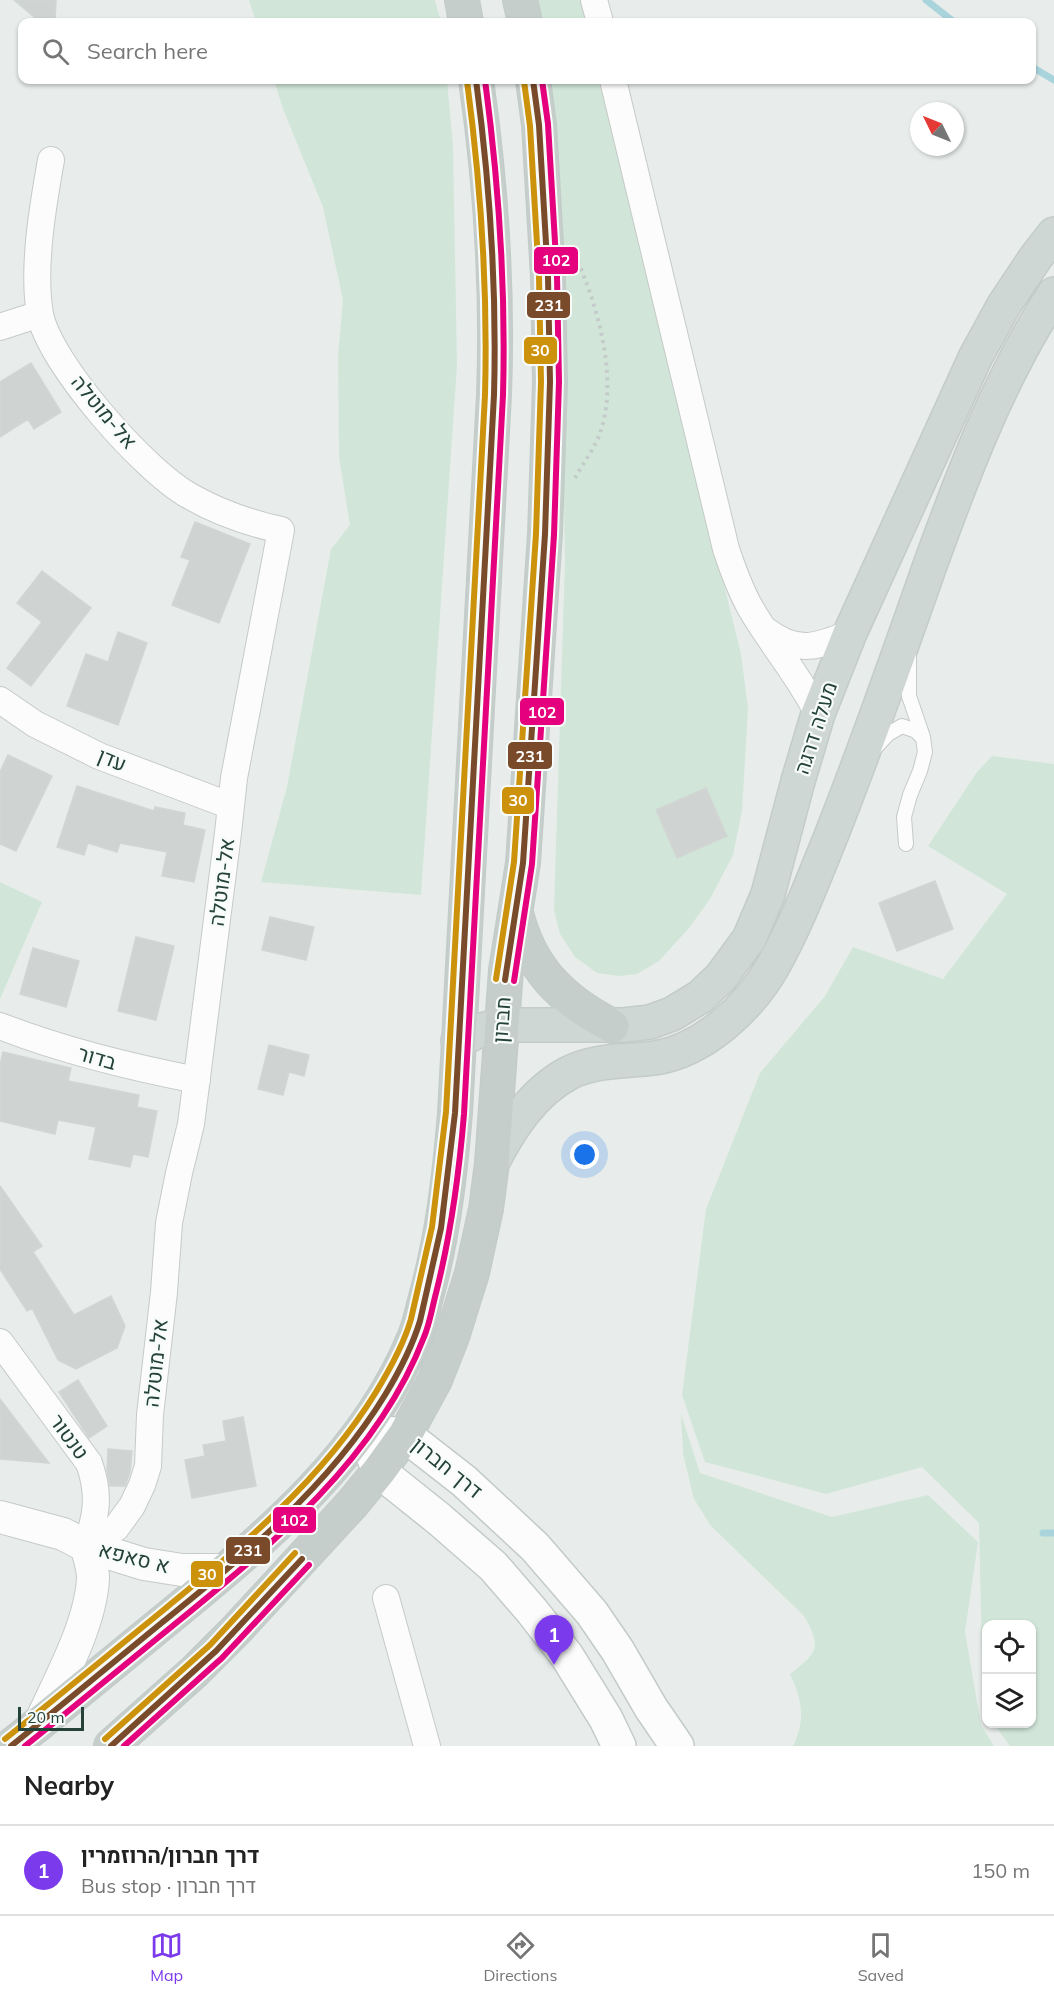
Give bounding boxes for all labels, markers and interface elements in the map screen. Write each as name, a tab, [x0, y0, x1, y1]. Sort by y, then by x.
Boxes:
search box	[18, 18, 1036, 84]
icon: search	[39, 35, 72, 68]
text: Search here	[87, 37, 208, 65]
north arrow	[910, 102, 964, 156]
line badge: 102	[533, 246, 579, 275]
text: 102	[542, 250, 570, 270]
line badge: 231	[526, 291, 571, 319]
text: 231	[535, 295, 563, 315]
line badge: 30	[523, 336, 558, 365]
text: 30	[530, 340, 550, 360]
street label: אל-מוטלה	[66, 369, 143, 454]
street label: מעלה דרגה	[788, 678, 842, 777]
line badge: 102	[519, 697, 565, 726]
text: 102	[528, 702, 556, 722]
line badge: 231	[507, 741, 553, 770]
street label: עדן	[94, 742, 131, 777]
text: 231	[516, 746, 544, 766]
line badge: 30	[501, 786, 535, 815]
text: 30	[508, 790, 528, 810]
street label: אל-מוטלה	[203, 836, 239, 928]
street label: חברון	[486, 996, 516, 1044]
street label: בדור	[75, 1039, 119, 1075]
your location	[570, 1140, 599, 1169]
street label: אל-מוטלה	[137, 1317, 173, 1408]
street label: טנטור	[45, 1409, 95, 1464]
street label: דרך חברון	[407, 1431, 488, 1504]
line badge: 102	[272, 1506, 317, 1534]
text: 102	[280, 1510, 308, 1530]
street label: א סאפא	[96, 1536, 173, 1578]
line badge: 231	[225, 1536, 271, 1565]
text: 231	[234, 1540, 262, 1560]
line badge: 30	[190, 1560, 224, 1588]
text: 30	[197, 1564, 217, 1584]
pin: 1	[534, 1616, 574, 1665]
map controls	[982, 1620, 1036, 1728]
button: locate	[982, 1620, 1036, 1674]
button: layers	[982, 1674, 1036, 1728]
scale bar	[18, 1704, 84, 1732]
text: 20 m	[27, 1707, 64, 1727]
text: Nearby	[24, 1769, 114, 1802]
text: דרך חברון/הרוזמרין	[81, 1841, 259, 1869]
text: 1	[38, 1858, 50, 1883]
text: 150 m	[971, 1858, 1030, 1883]
text: Bus stop · דרך חברון	[81, 1873, 256, 1898]
tab: Map	[150, 1929, 183, 1985]
tab: Directions	[483, 1929, 557, 1985]
tab: Saved	[858, 1929, 904, 1985]

